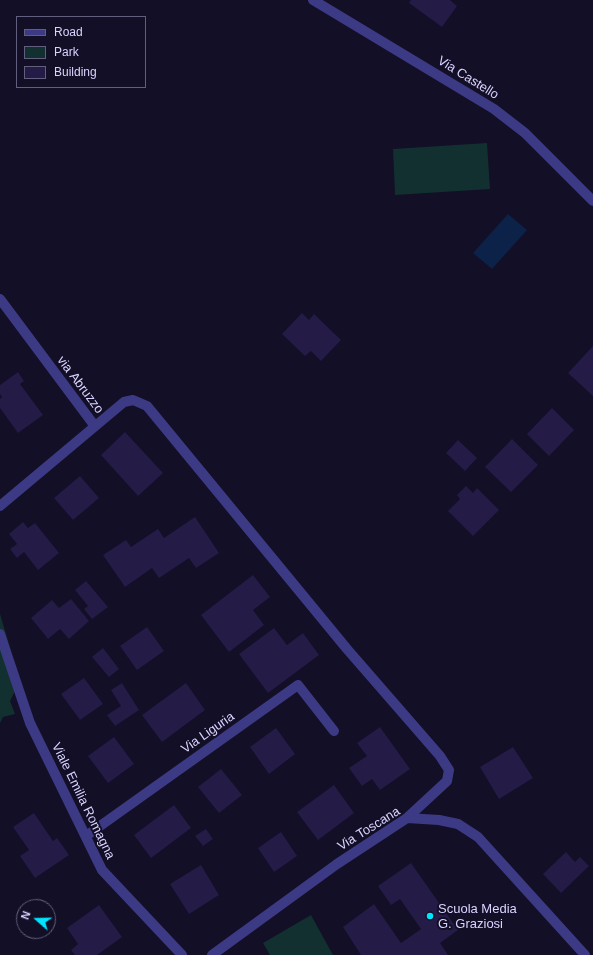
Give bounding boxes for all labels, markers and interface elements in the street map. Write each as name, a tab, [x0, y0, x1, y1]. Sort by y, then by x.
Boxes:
legend	[16, 16, 146, 88]
text: Road	[54, 25, 83, 39]
text: Park	[54, 45, 79, 59]
street label: Via Castello	[435, 53, 501, 103]
text: Building	[54, 65, 97, 79]
street label: via Abruzzo	[53, 353, 107, 417]
street label: Via Liguria	[178, 709, 238, 757]
street label: Viale Emilia Romagna	[48, 740, 118, 862]
street label: Via Toscana	[335, 804, 403, 854]
north arrow	[16, 899, 56, 939]
place label: Scuola Media G. Graziosi	[438, 901, 517, 932]
text: N	[19, 909, 33, 921]
marker: Scuola Media G. Graziosi	[425, 911, 435, 921]

